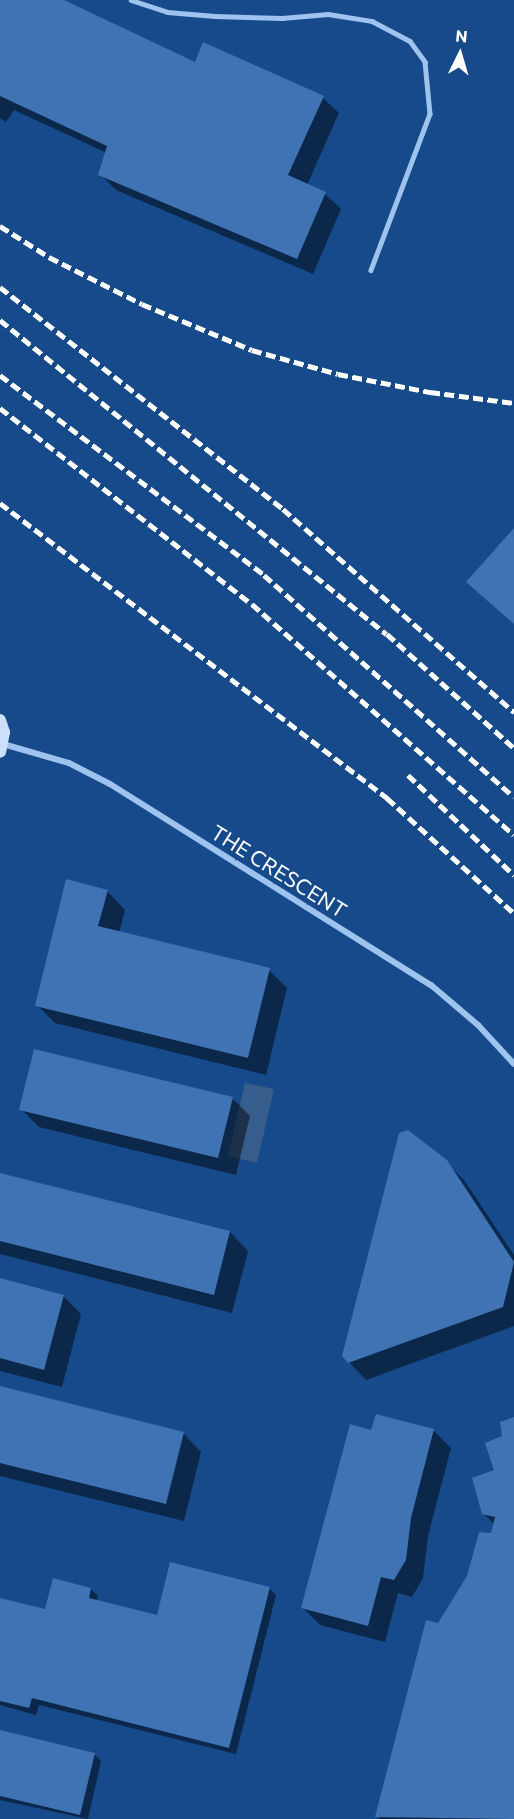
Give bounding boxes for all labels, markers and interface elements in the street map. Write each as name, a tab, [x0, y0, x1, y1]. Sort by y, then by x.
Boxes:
north arrow	[430, 24, 490, 84]
text: N	[455, 26, 468, 46]
street label: THE CRESCENT	[207, 819, 351, 923]

